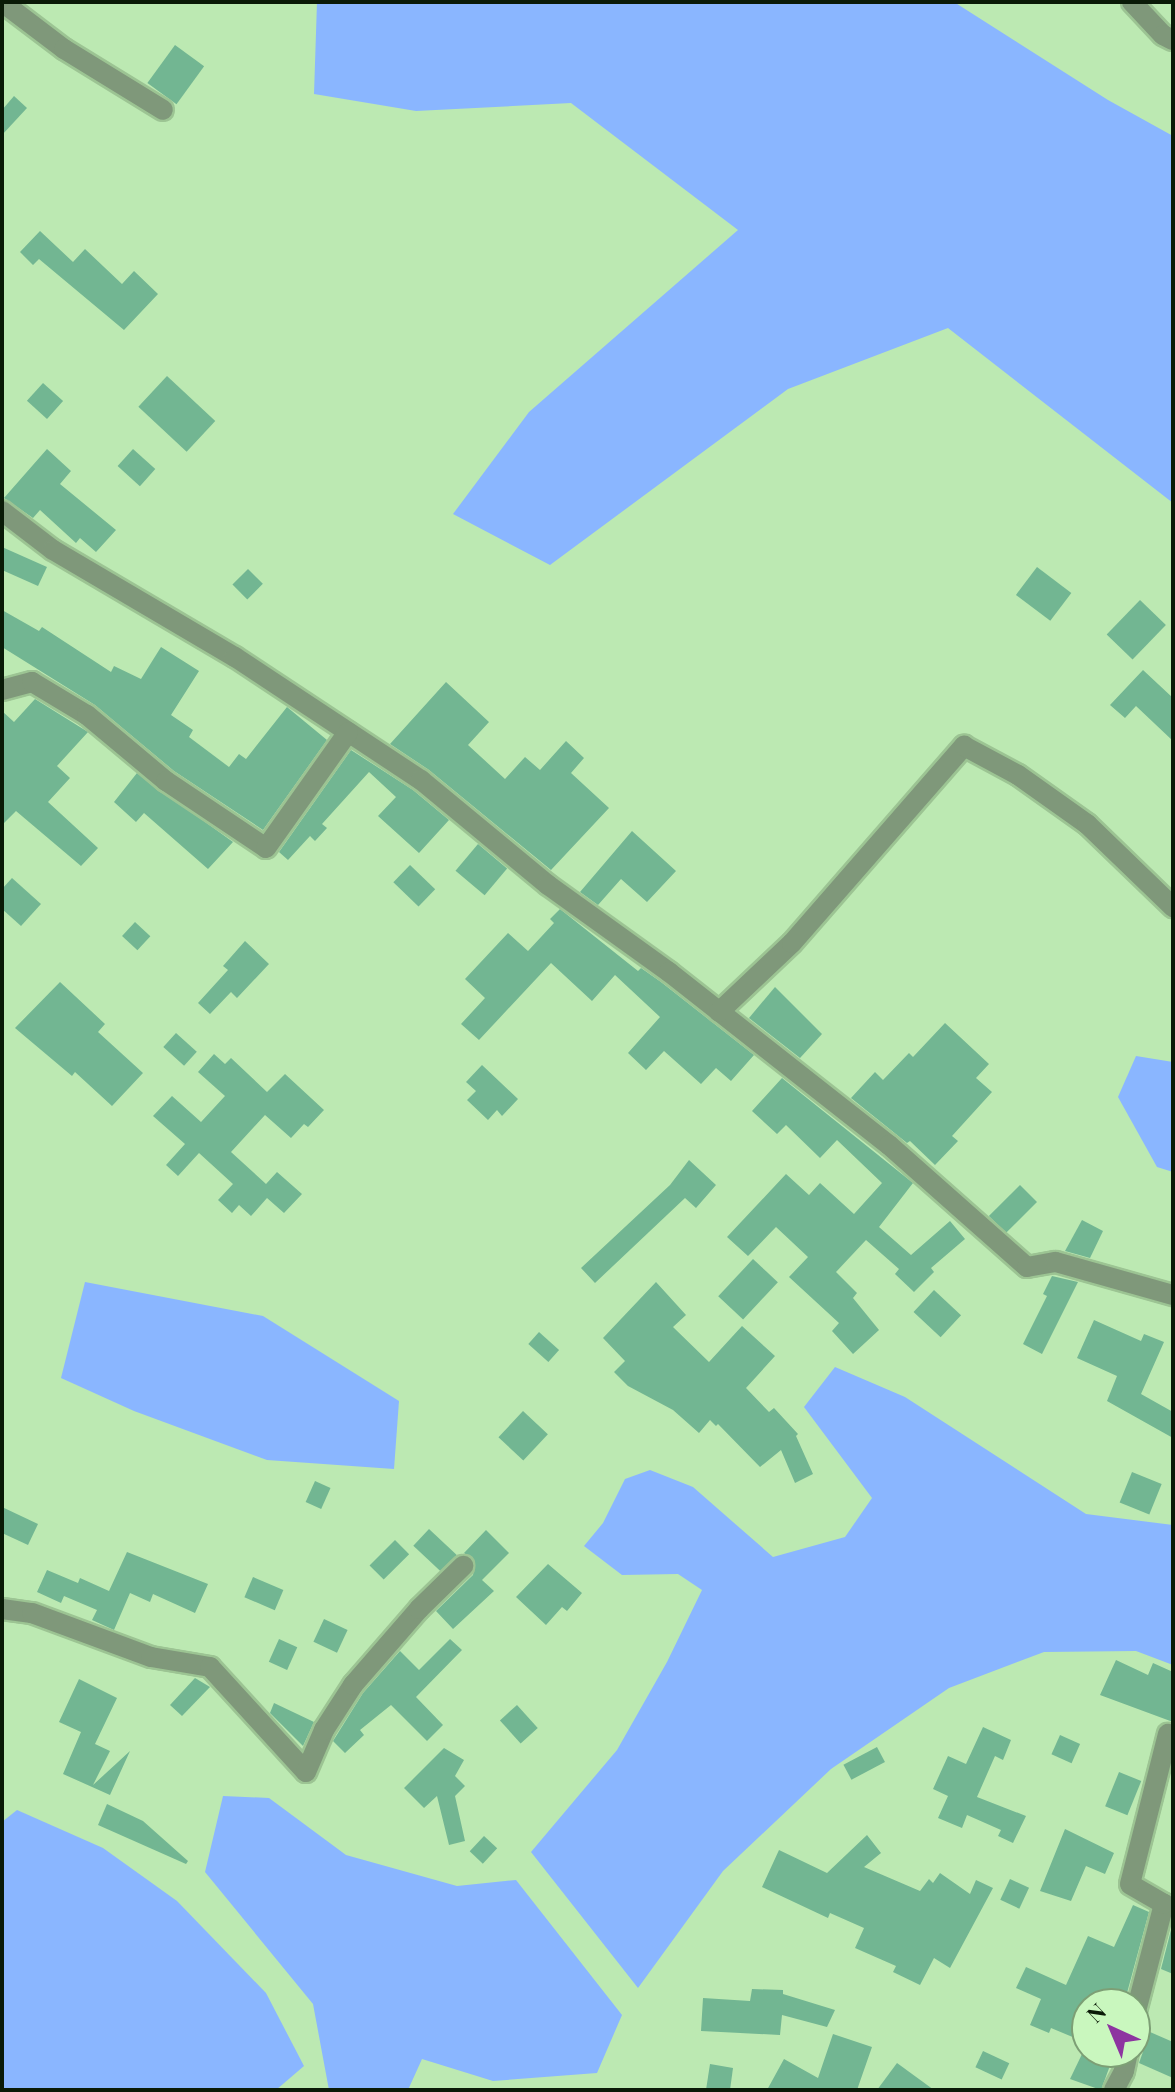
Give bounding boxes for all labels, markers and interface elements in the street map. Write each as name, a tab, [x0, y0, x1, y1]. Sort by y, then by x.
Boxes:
north arrow	[1071, 1988, 1151, 2068]
text: N	[1080, 1996, 1112, 2028]

